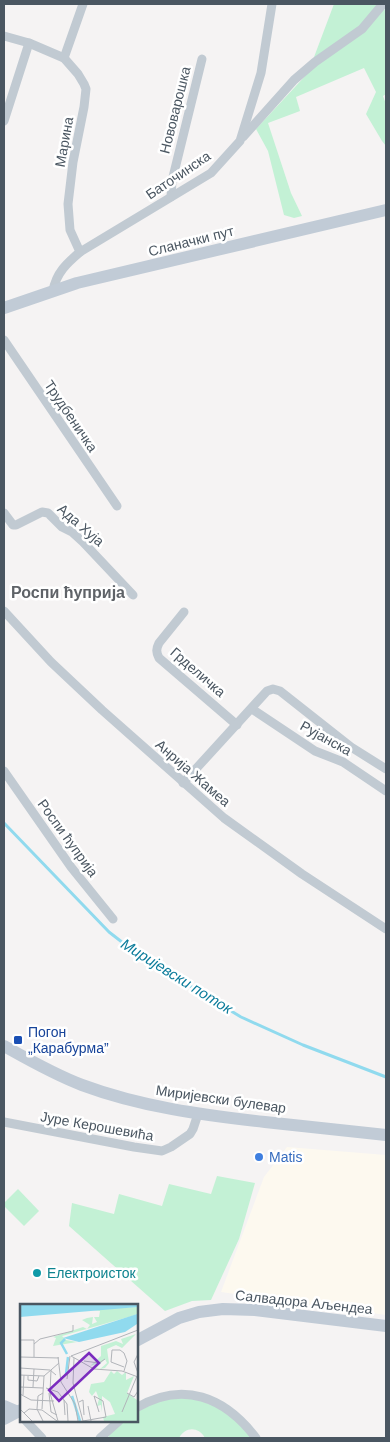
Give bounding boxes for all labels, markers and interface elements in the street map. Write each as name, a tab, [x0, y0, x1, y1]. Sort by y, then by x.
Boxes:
street label: Нововарошка	[156, 65, 194, 155]
street label: Марина	[52, 115, 76, 168]
street label: Баточинска	[143, 147, 214, 202]
street label: Сланачки пут	[147, 223, 236, 259]
street label: Трудбеничка	[41, 377, 101, 455]
street label: Ада Хуја	[55, 501, 108, 550]
district label: Роспи ћуприја	[11, 584, 125, 601]
street label: Грделичка	[167, 644, 229, 700]
street label: Рујанска	[298, 717, 355, 759]
street label: Анрија Жамеа	[152, 736, 234, 810]
street label: Роспи ћуприја	[35, 796, 102, 880]
water label: Миријевски поток	[118, 935, 237, 1018]
place label: Погон „Карабурма”	[28, 1024, 109, 1056]
marker: Погон „Карабурма”	[12, 1034, 24, 1046]
street label: Миријевски булевар	[155, 1082, 287, 1116]
street label: Јуре Керошевића	[39, 1108, 155, 1144]
place label: Matis	[269, 1149, 302, 1165]
marker: Matis	[253, 1151, 265, 1163]
place label: Електроисток	[47, 1265, 136, 1281]
marker: Електроисток	[31, 1267, 43, 1279]
street label: Салвадора Аљендеа	[235, 1287, 374, 1317]
inset map	[20, 1304, 138, 1422]

